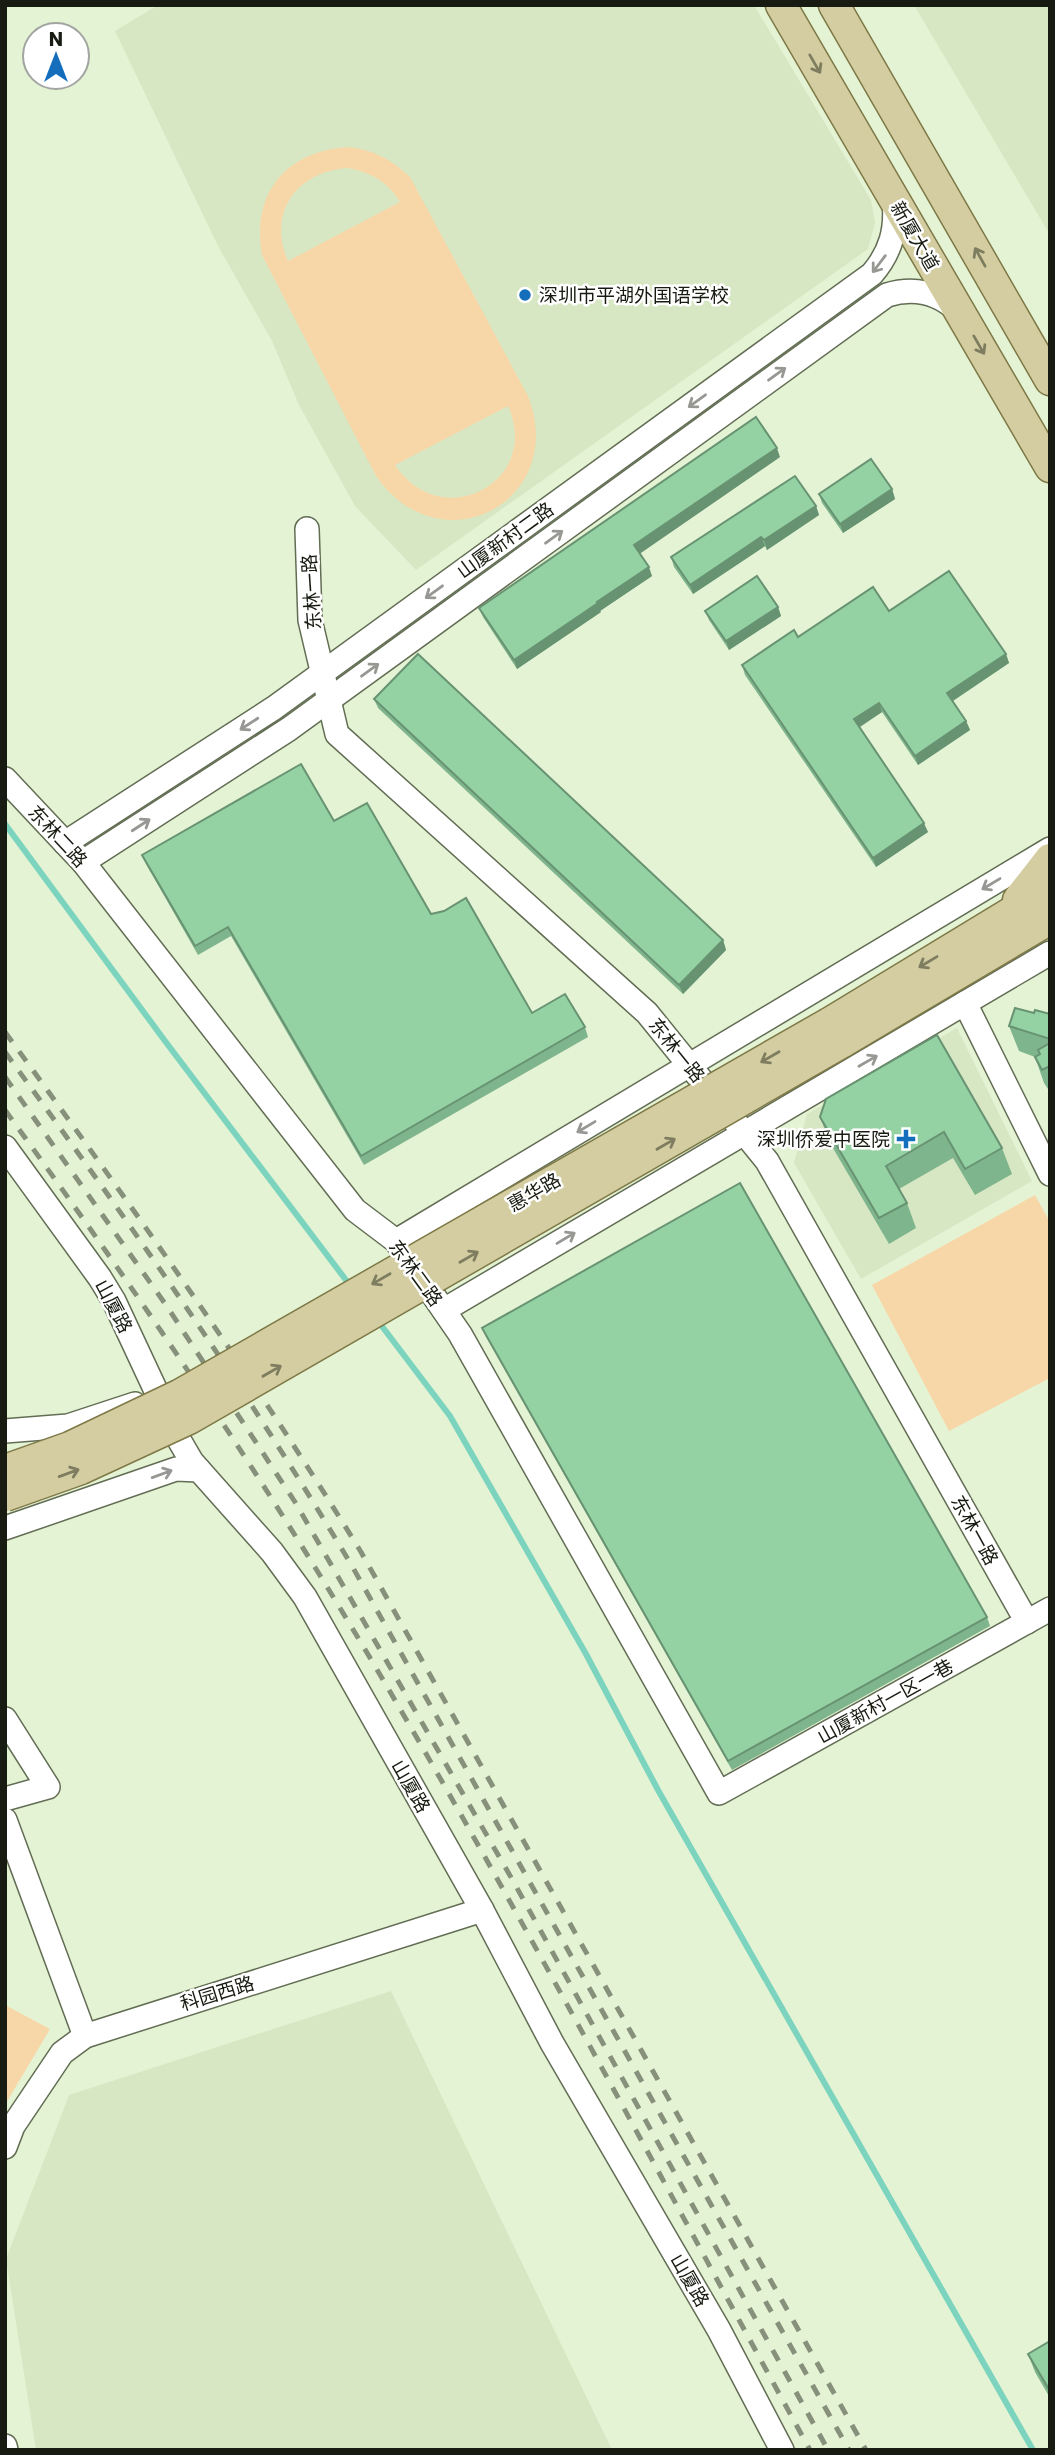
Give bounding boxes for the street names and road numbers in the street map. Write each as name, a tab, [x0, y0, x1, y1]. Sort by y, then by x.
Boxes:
street label: 新厦大道	[884, 197, 945, 276]
street label: 山厦新村二路	[451, 496, 559, 585]
street label: 东林一路	[295, 553, 328, 631]
street label: 东林二路	[22, 799, 93, 873]
street label: 东林一路	[642, 1012, 711, 1088]
street label: 惠华路	[503, 1166, 566, 1218]
street label: 东林二路	[382, 1235, 449, 1312]
street label: 山厦路	[88, 1275, 139, 1338]
street label: 东林一路	[944, 1490, 1005, 1570]
street label: 山厦新村一区一巷	[812, 1653, 958, 1750]
street label: 山厦路	[385, 1755, 437, 1818]
street label: 科园西路	[177, 1969, 257, 2018]
street label: 山厦路	[664, 2249, 716, 2312]

